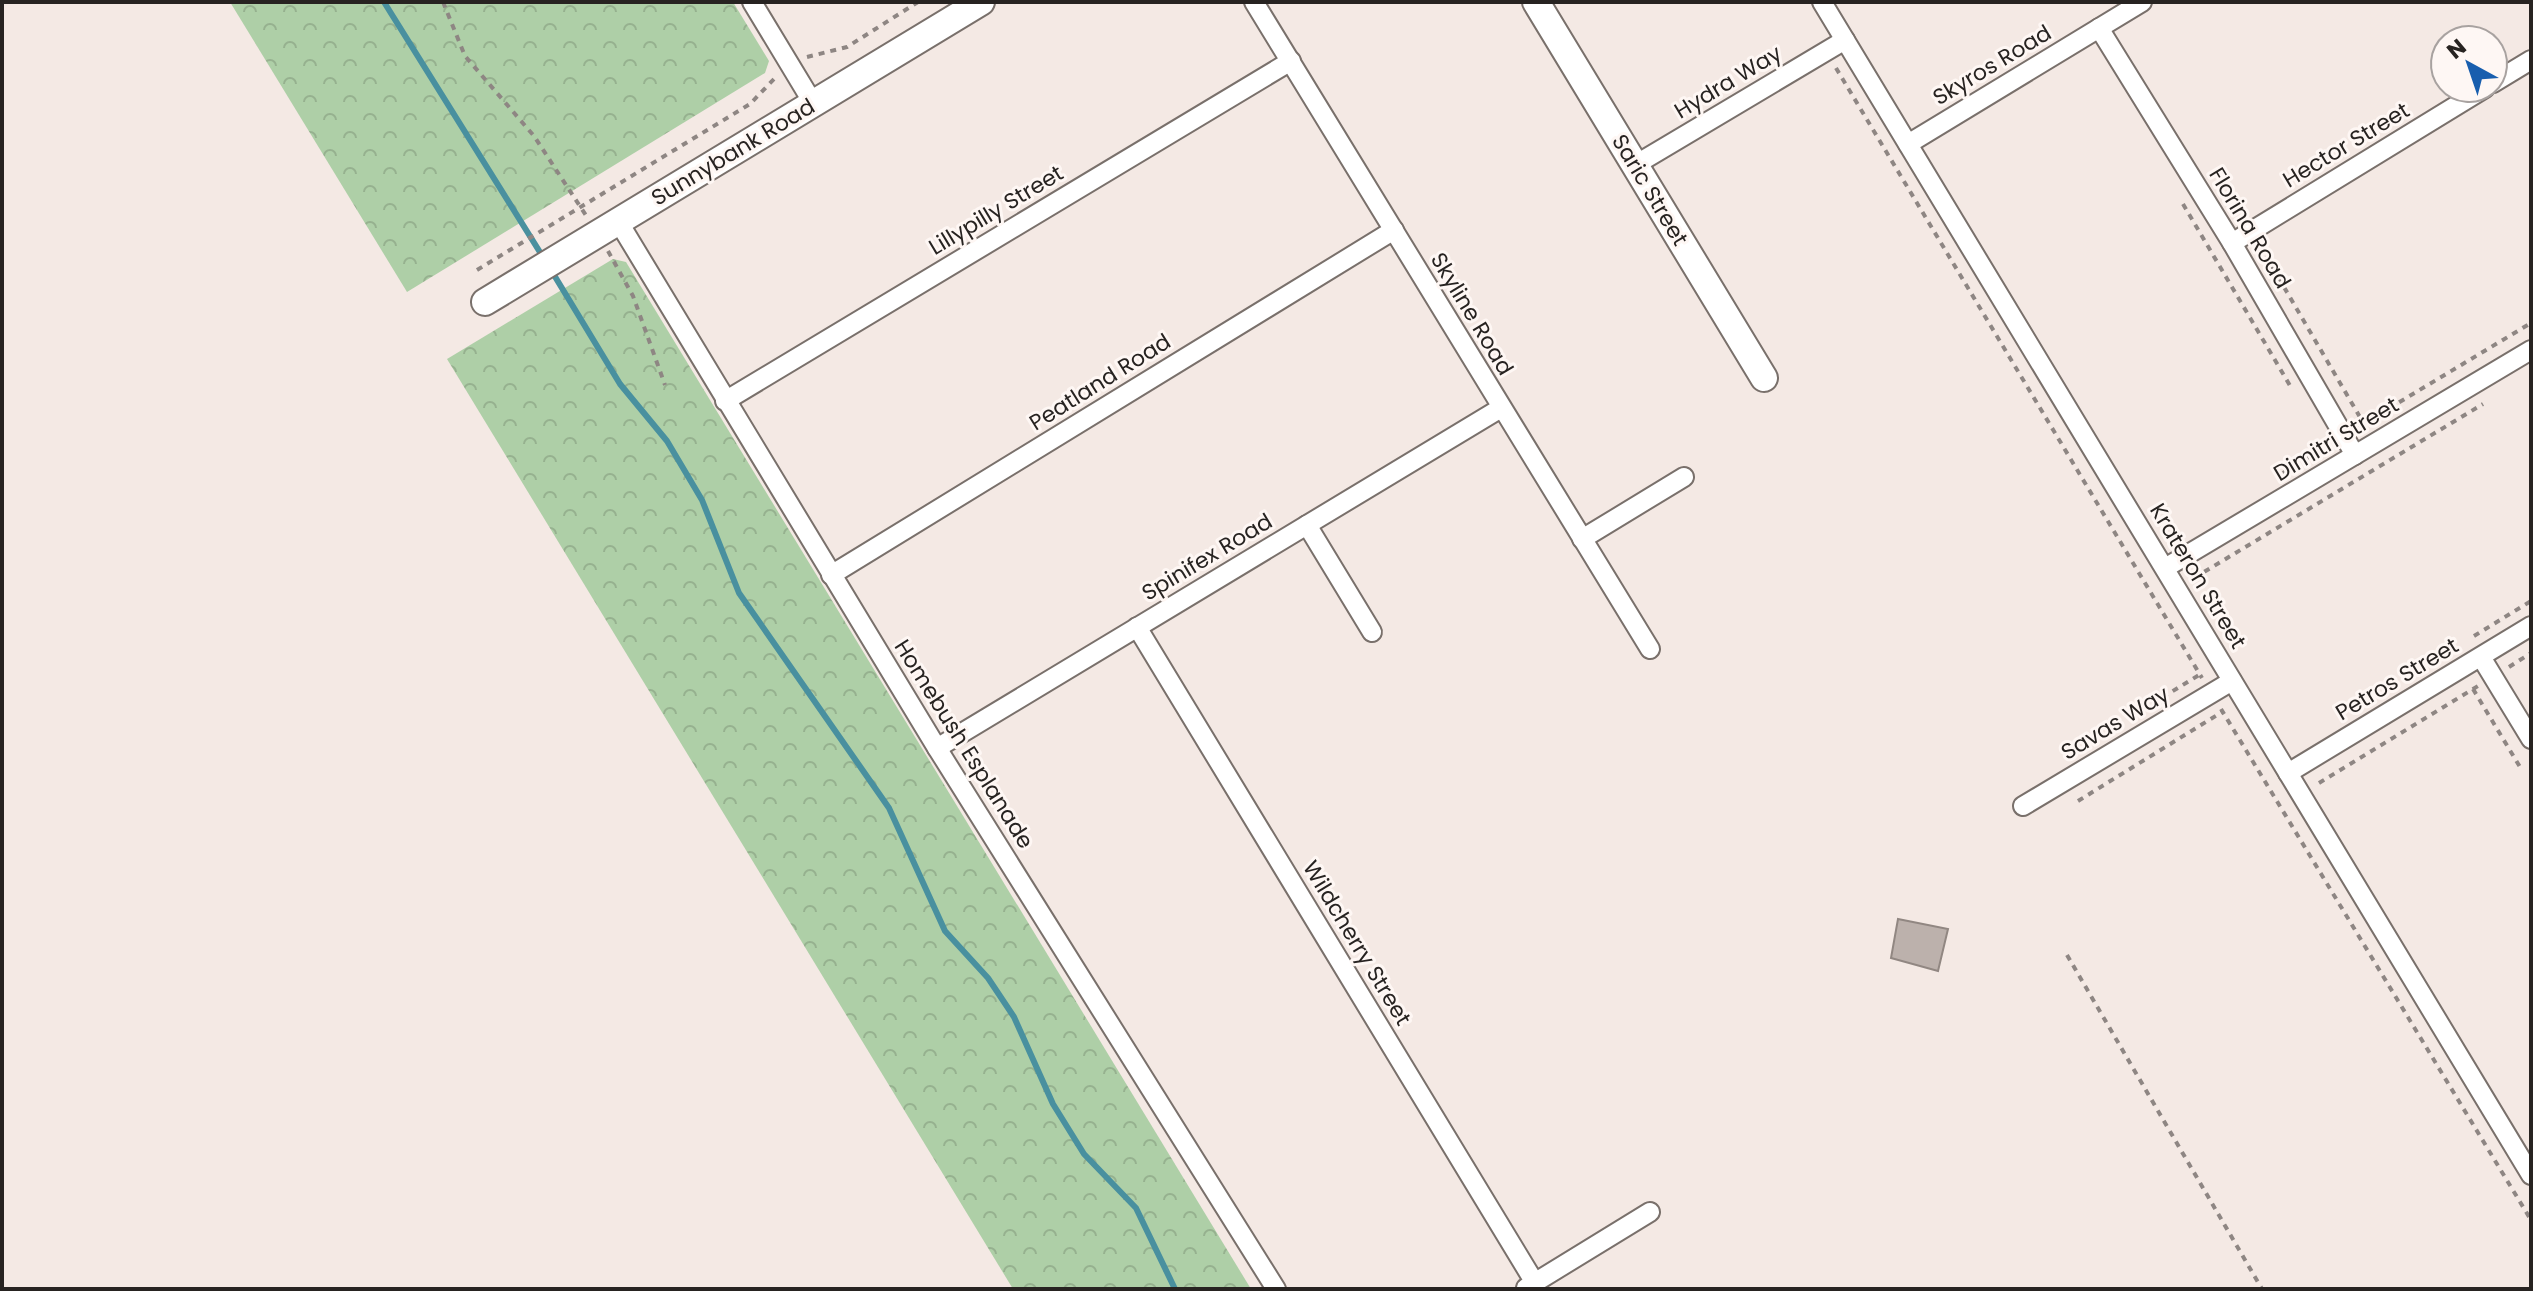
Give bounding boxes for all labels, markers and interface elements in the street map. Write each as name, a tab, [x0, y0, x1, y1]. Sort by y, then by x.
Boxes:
street label: Skyros Road	[1927, 17, 2057, 113]
north arrow	[2429, 24, 2509, 104]
text: N	[2440, 32, 2473, 66]
street label: Hydra Way	[1669, 37, 1788, 126]
street label: Sunnybank Road	[645, 91, 821, 213]
street label: Hector Street	[2277, 95, 2415, 195]
street label: Saric Street	[1605, 128, 1695, 252]
street label: Lillypilly Street	[923, 158, 1069, 262]
street label: Florina Road	[2202, 162, 2298, 294]
street label: Skyline Road	[1423, 247, 1521, 381]
street label: Peatland Road	[1023, 326, 1177, 438]
street label: Dimitri Street	[2268, 389, 2404, 489]
street label: Krateron Street	[2142, 497, 2254, 655]
street label: Spinifex Road	[1136, 506, 1278, 608]
street label: Petros Street	[2330, 630, 2464, 728]
street label: Homebush Esplanade	[887, 633, 1041, 855]
street label: Savas Way	[2055, 678, 2175, 767]
street label: Wildcherry Street	[1295, 855, 1419, 1031]

